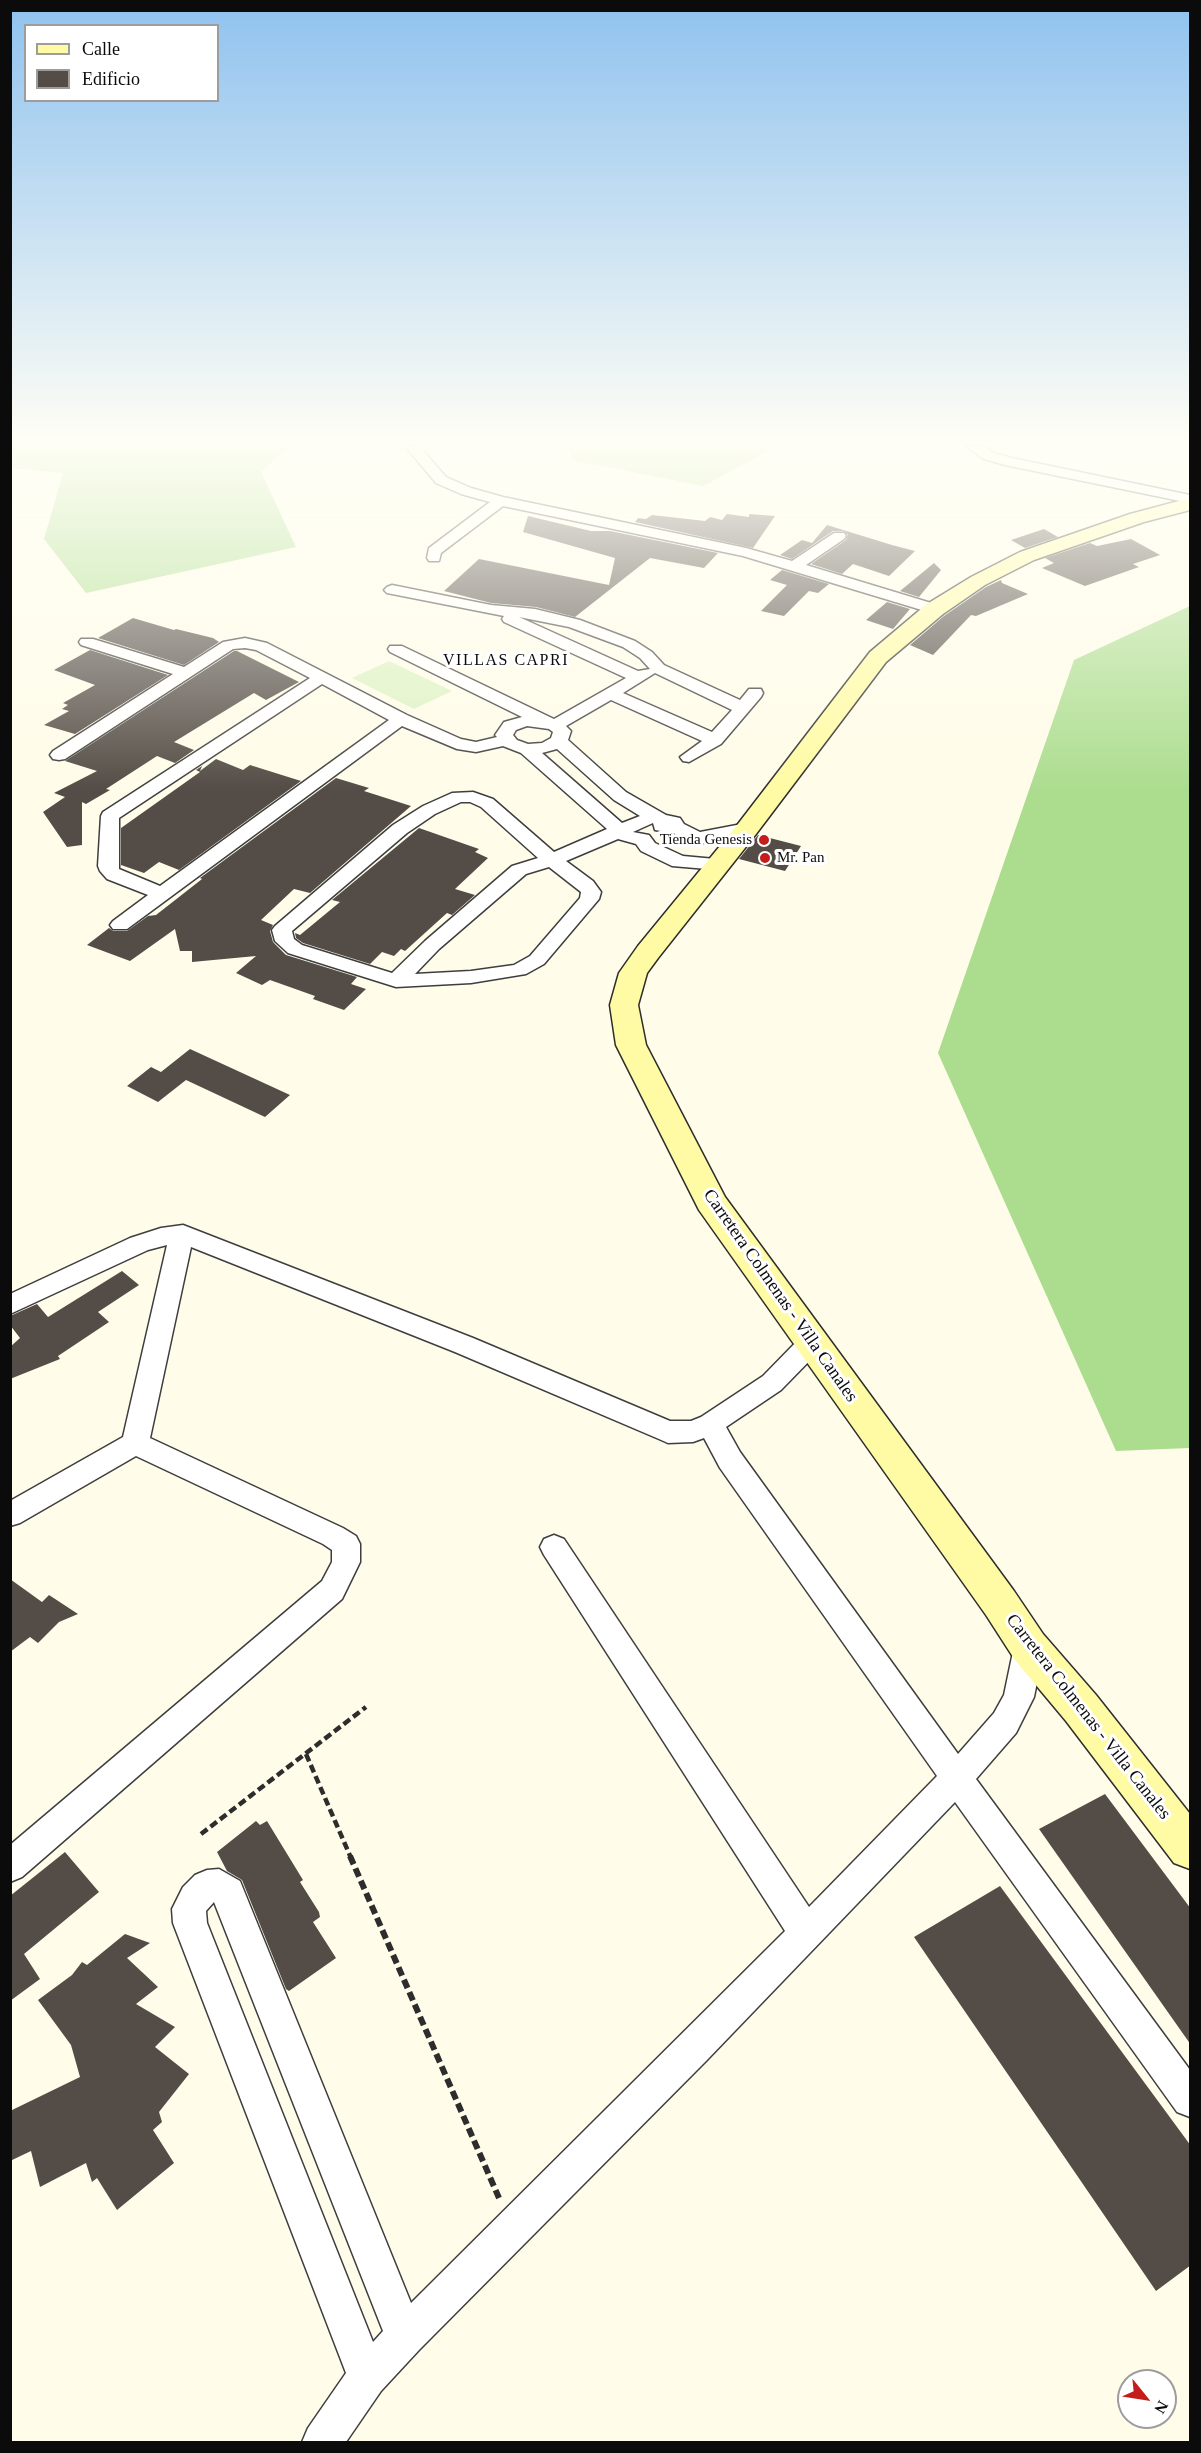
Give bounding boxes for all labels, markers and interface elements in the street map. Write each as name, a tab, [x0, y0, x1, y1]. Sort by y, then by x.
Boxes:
legend	[24, 24, 219, 102]
text: Calle	[82, 39, 120, 59]
text: Edificio	[82, 69, 140, 89]
district label: VILLAS CAPRI	[443, 651, 569, 671]
place label: Tienda Genesis	[660, 831, 752, 849]
marker: Tienda Genesis	[757, 833, 771, 847]
place label: Mr. Pan	[777, 849, 825, 867]
marker: Mr. Pan	[758, 851, 772, 865]
street label: Carretera Colmenas - Villa Canales	[698, 1185, 862, 1407]
street label: Carretera Colmenas - Villa Canales	[1001, 1610, 1175, 1824]
north arrow	[1117, 2369, 1177, 2429]
text: N	[1151, 2398, 1172, 2417]

